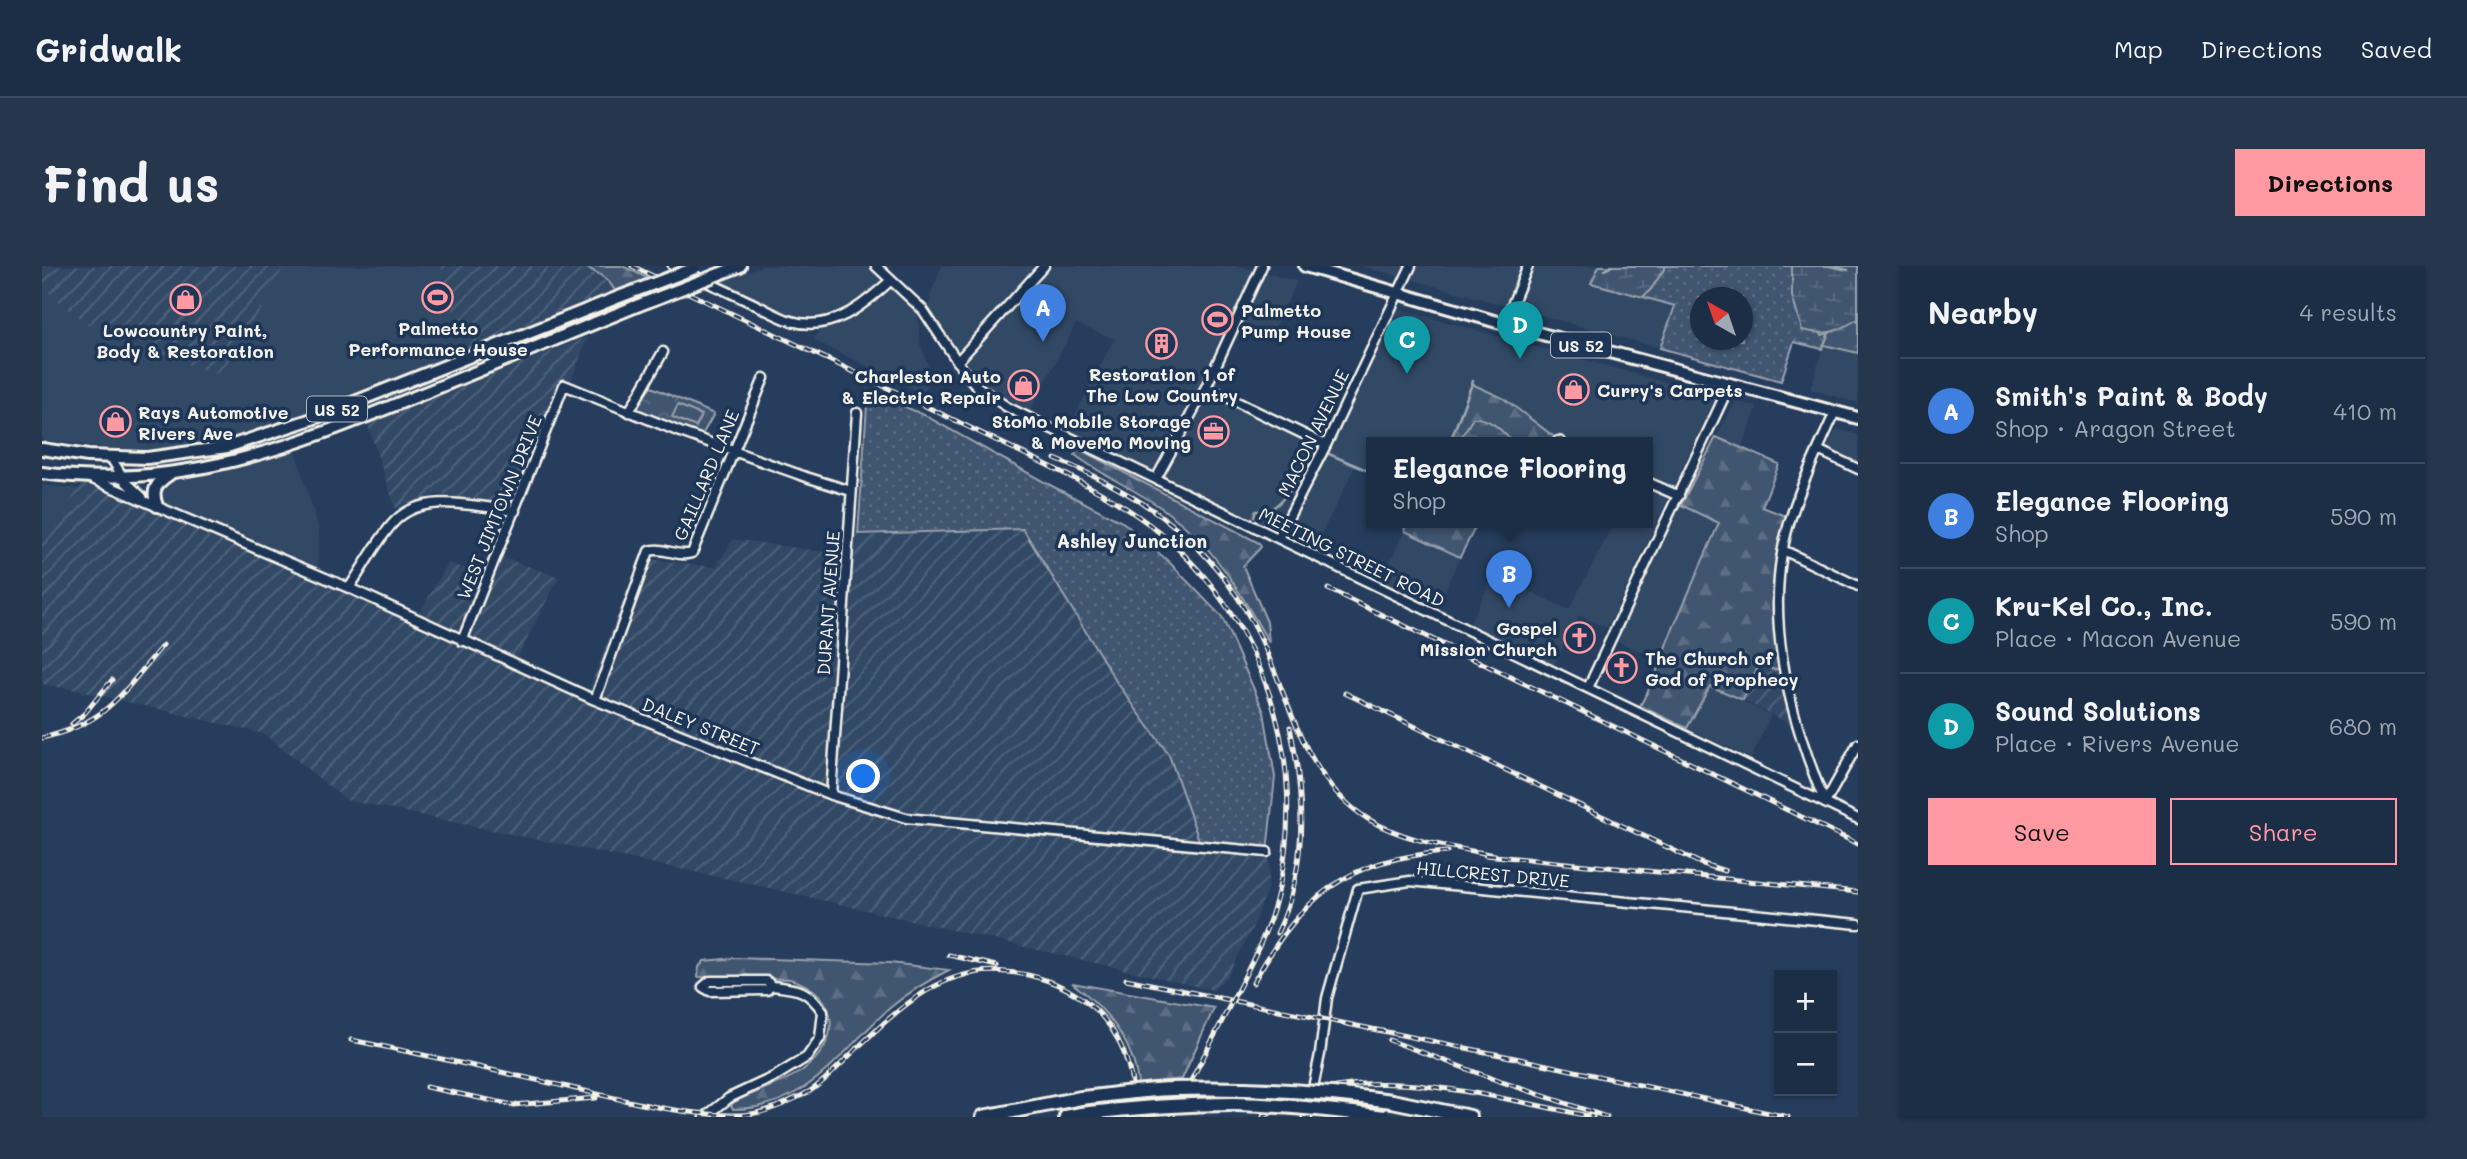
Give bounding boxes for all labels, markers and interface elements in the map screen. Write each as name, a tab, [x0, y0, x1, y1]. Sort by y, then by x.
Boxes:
text: Gridwalk	[35, 27, 182, 70]
text: Map	[2114, 33, 2163, 64]
text: Directions	[2201, 33, 2323, 64]
text: Saved	[2361, 33, 2432, 64]
button: Directions	[2235, 149, 2425, 216]
text: Find us	[42, 151, 220, 214]
sports icon: Palmetto Performance House	[421, 281, 455, 315]
shop icon: Lowcountry Paint, Body & Restoration	[168, 282, 202, 316]
pin: A	[1020, 284, 1066, 342]
north arrow	[1690, 287, 1753, 350]
text: Nearby	[1928, 292, 2038, 332]
text: 4 results	[2300, 297, 2397, 327]
place label: Palmetto Pump House	[1241, 298, 1352, 343]
pin: D	[1497, 301, 1543, 359]
sports icon: Palmetto Pump House	[1201, 303, 1235, 337]
place label: Palmetto Performance House	[348, 316, 528, 361]
pin: C	[1384, 316, 1430, 374]
place label: Lowcountry Paint, Body & Restoration	[96, 318, 274, 363]
building icon: Restoration 1 of The Low Country	[1145, 326, 1179, 360]
road number: US 52	[1551, 332, 1611, 358]
place label: Restoration 1 of The Low Country	[1086, 362, 1238, 407]
place label: Charleston Auto & Electric Repair	[841, 364, 1001, 409]
street label: MACON AVENUE	[1272, 365, 1354, 501]
shop icon: Charleston Auto & Electric Repair	[1007, 369, 1041, 403]
shop icon: Curry's Carpets	[1557, 373, 1591, 407]
place label: Curry's Carpets	[1597, 378, 1742, 402]
text: Smith's Paint & Body	[1995, 379, 2268, 413]
road number: US 52	[307, 396, 367, 421]
text: A	[1943, 396, 1959, 426]
text: 410 m	[2333, 396, 2397, 426]
place label: Rays Automotive Rivers Ave	[138, 400, 289, 445]
shop icon: Rays Automotive Rivers Ave	[98, 405, 132, 439]
street label: GAILLARD LANE	[668, 406, 744, 544]
place label: StoMo Mobile Storage & MoveMo Moving	[992, 409, 1191, 454]
street label: WEST JIMTOWN DRIVE	[451, 411, 547, 603]
text: Shop · Aragon Street	[1995, 413, 2236, 443]
office icon: StoMo Mobile Storage & MoveMo Moving	[1197, 414, 1231, 448]
popup	[1366, 437, 1653, 528]
text: Elegance Flooring	[1393, 451, 1626, 485]
text: Elegance Flooring	[1995, 484, 2229, 518]
text: Shop	[1393, 485, 1446, 515]
text: B	[1943, 501, 1959, 531]
text: 590 m	[2330, 501, 2397, 531]
street label: MEETING STREET ROAD	[1255, 502, 1449, 612]
text: Shop	[1995, 518, 2049, 548]
district label: Ashley Junction	[1057, 528, 1207, 553]
street label: DURANT AVENUE	[811, 530, 845, 676]
pin: B	[1486, 550, 1532, 608]
text: Kru-Kel Co., Inc.	[1995, 589, 2213, 623]
text: C	[1942, 606, 1960, 636]
text: 590 m	[2330, 606, 2397, 636]
place label: Gospel Mission Church	[1420, 616, 1557, 661]
church icon: Gospel Mission Church	[1563, 621, 1597, 655]
text: Place · Macon Avenue	[1995, 623, 2241, 653]
place label: The Church of God of Prophecy	[1645, 646, 1799, 691]
church icon: The Church of God of Prophecy	[1605, 651, 1639, 685]
street label: DALEY STREET	[639, 692, 763, 760]
text: Sound Solutions	[1995, 694, 2201, 728]
text: D	[1943, 711, 1959, 741]
text: 680 m	[2329, 711, 2397, 741]
text: Place · Rivers Avenue	[1995, 728, 2240, 758]
your location	[846, 759, 880, 793]
button: Save	[1928, 798, 2156, 865]
button: Share	[2170, 798, 2397, 865]
street label: HILLCREST DRIVE	[1415, 855, 1571, 893]
map controls	[1774, 970, 1837, 1096]
button: +	[1774, 970, 1837, 1033]
button: −	[1774, 1033, 1837, 1096]

